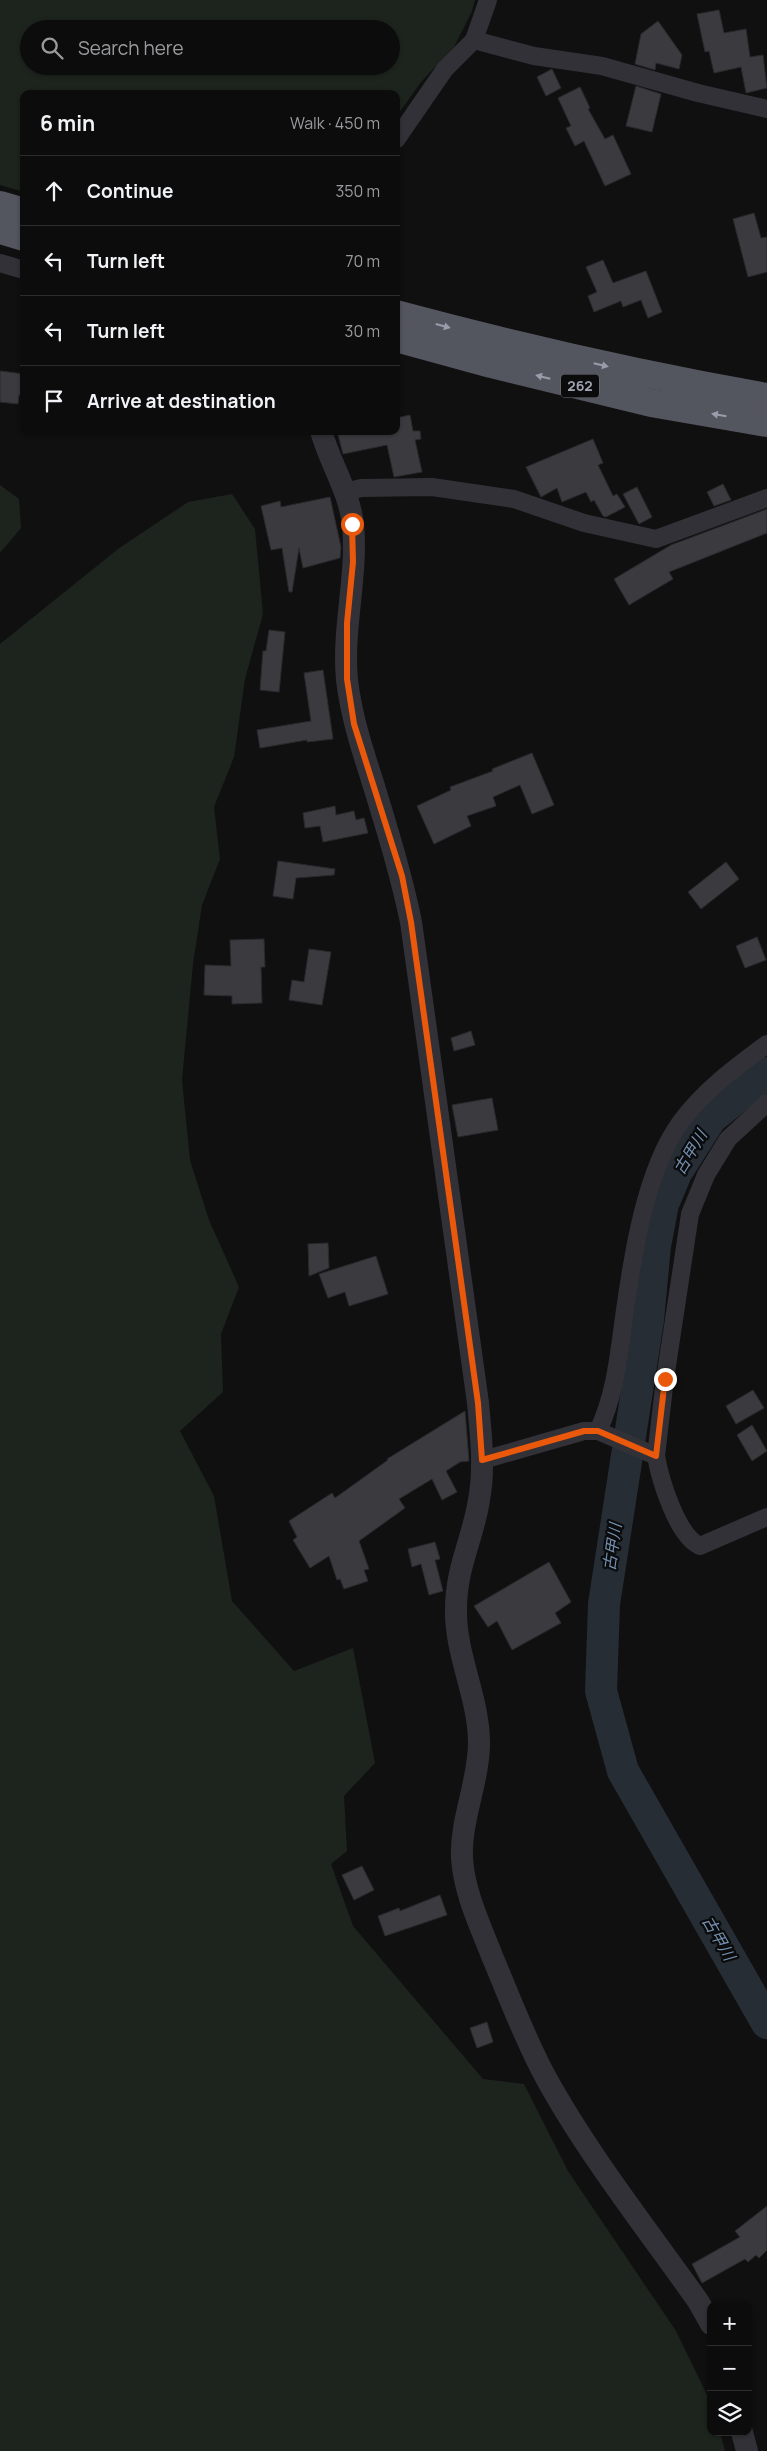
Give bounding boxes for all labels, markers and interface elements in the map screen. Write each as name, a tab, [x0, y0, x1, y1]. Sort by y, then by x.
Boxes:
search box	[20, 20, 400, 75]
icon: search	[38, 34, 66, 62]
text: Search here	[78, 35, 184, 61]
text: 6 min	[40, 109, 95, 137]
text: Walk · 450 m	[290, 112, 380, 134]
icon: ahead	[40, 177, 68, 205]
text: Continue	[87, 178, 173, 204]
text: 350 m	[335, 180, 380, 202]
icon: left	[40, 247, 68, 275]
text: Turn left	[87, 248, 165, 274]
text: 70 m	[345, 250, 380, 272]
icon: left	[40, 317, 68, 345]
text: Turn left	[87, 318, 165, 344]
text: 30 m	[345, 320, 380, 342]
one-way arrow	[436, 323, 451, 331]
one-way arrow	[594, 361, 609, 369]
one-way arrow	[536, 373, 551, 381]
road number: 262	[561, 374, 599, 398]
icon: arrive	[40, 387, 68, 415]
text: Arrive at destination	[87, 388, 276, 414]
one-way arrow	[711, 410, 727, 418]
route start	[341, 513, 364, 536]
water label: 古甲川	[668, 1124, 713, 1178]
route end	[654, 1368, 677, 1391]
water label: 古甲川	[598, 1520, 627, 1572]
water label: 古甲川	[697, 1912, 742, 1966]
map controls	[707, 2301, 752, 2436]
button: +	[707, 2301, 752, 2346]
button: −	[707, 2346, 752, 2391]
button: layers	[707, 2391, 752, 2436]

